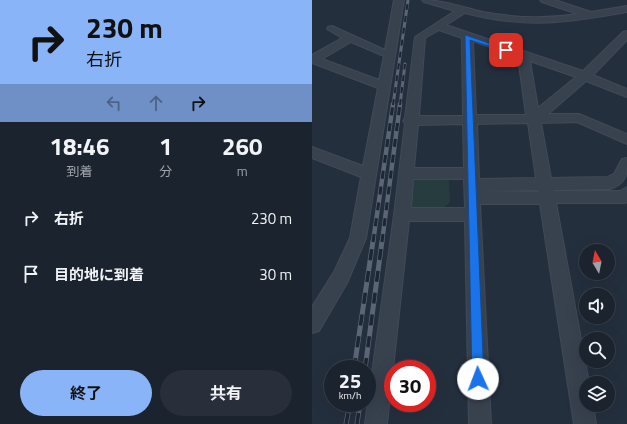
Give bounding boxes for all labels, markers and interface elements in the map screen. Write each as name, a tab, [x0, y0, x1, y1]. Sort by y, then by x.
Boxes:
text: 230 m	[86, 6, 163, 49]
icon: right	[20, 16, 72, 68]
pin	[489, 33, 523, 67]
icon: arrive	[495, 39, 517, 61]
text: 右折	[86, 46, 122, 73]
icon: left	[103, 92, 125, 114]
icon: ahead	[145, 92, 167, 114]
icon: right	[187, 92, 209, 114]
text: 18:46	[50, 128, 109, 164]
text: 1	[159, 128, 173, 164]
text: 260	[222, 128, 262, 164]
text: 到着	[67, 161, 93, 181]
text: 分	[159, 161, 172, 181]
text: m	[237, 161, 248, 181]
icon: right	[20, 207, 42, 229]
text: 右折	[54, 207, 84, 230]
text: 230 m	[251, 207, 292, 230]
north arrow	[579, 244, 615, 280]
map controls	[579, 244, 615, 412]
icon: arrive	[20, 263, 42, 285]
text: 目的地に到着	[54, 263, 144, 286]
text: 30 m	[259, 263, 292, 286]
button: sound	[579, 288, 615, 324]
button: search	[579, 332, 615, 368]
position arrow	[457, 358, 499, 400]
speed limit sign: 30	[384, 360, 436, 412]
text: 25	[339, 365, 361, 396]
button: 終了	[20, 370, 152, 416]
button: 共有	[160, 370, 292, 416]
button: layers	[579, 376, 615, 412]
text: km/h	[339, 388, 361, 403]

